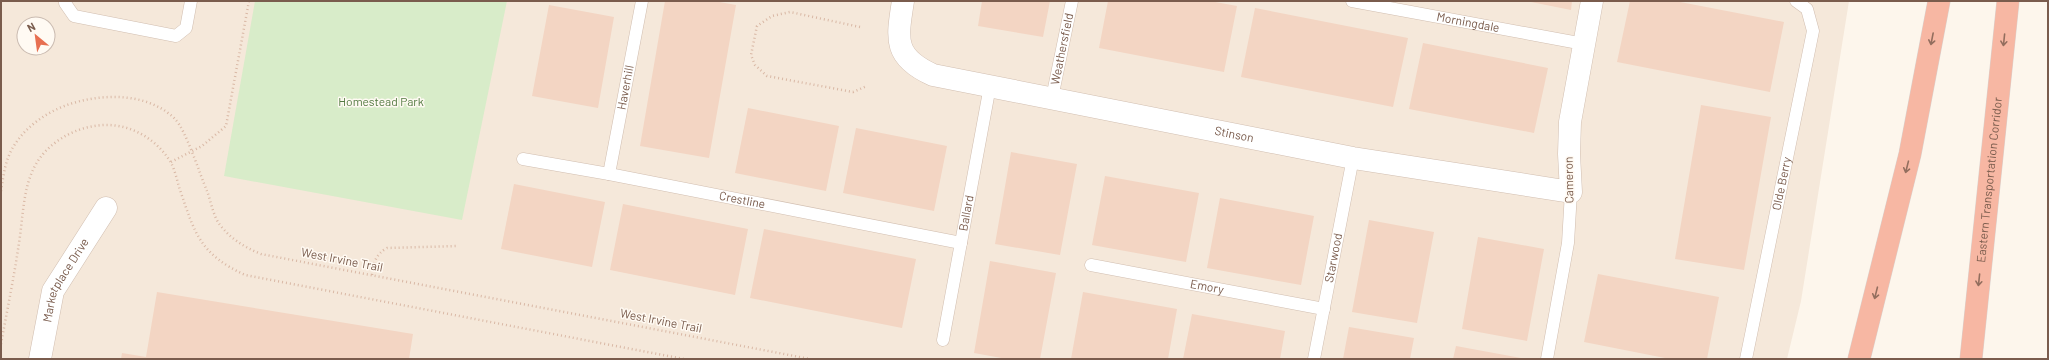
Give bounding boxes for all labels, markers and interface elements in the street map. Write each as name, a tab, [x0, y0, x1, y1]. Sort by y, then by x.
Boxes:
street label: Morningdale	[1436, 9, 1501, 34]
street label: Weathersfield	[1047, 12, 1075, 86]
north arrow	[16, 16, 56, 56]
text: N	[25, 19, 37, 34]
one-way arrow	[1928, 32, 1936, 45]
one-way arrow	[2001, 33, 2008, 46]
street label: Haverhill	[613, 64, 636, 111]
park label: Homestead Park	[338, 94, 424, 108]
street label: Eastern Transportation Corridor	[1973, 96, 2004, 263]
street label: Stinson	[1214, 123, 1255, 144]
street label: Olde Berry	[1769, 155, 1793, 211]
street label: Cameron	[1561, 156, 1575, 204]
one-way arrow	[1903, 160, 1910, 173]
street label: Crestline	[718, 188, 767, 210]
street label: Ballard	[955, 194, 976, 232]
street label: Starwood	[1321, 232, 1344, 284]
street label: Marketplace Drive	[39, 235, 91, 323]
street label: West Irvine Trail	[300, 244, 384, 274]
one-way arrow	[1975, 274, 1983, 287]
street label: Emory	[1189, 276, 1226, 296]
one-way arrow	[1871, 286, 1879, 299]
street label: West Irvine Trail	[619, 305, 703, 335]

